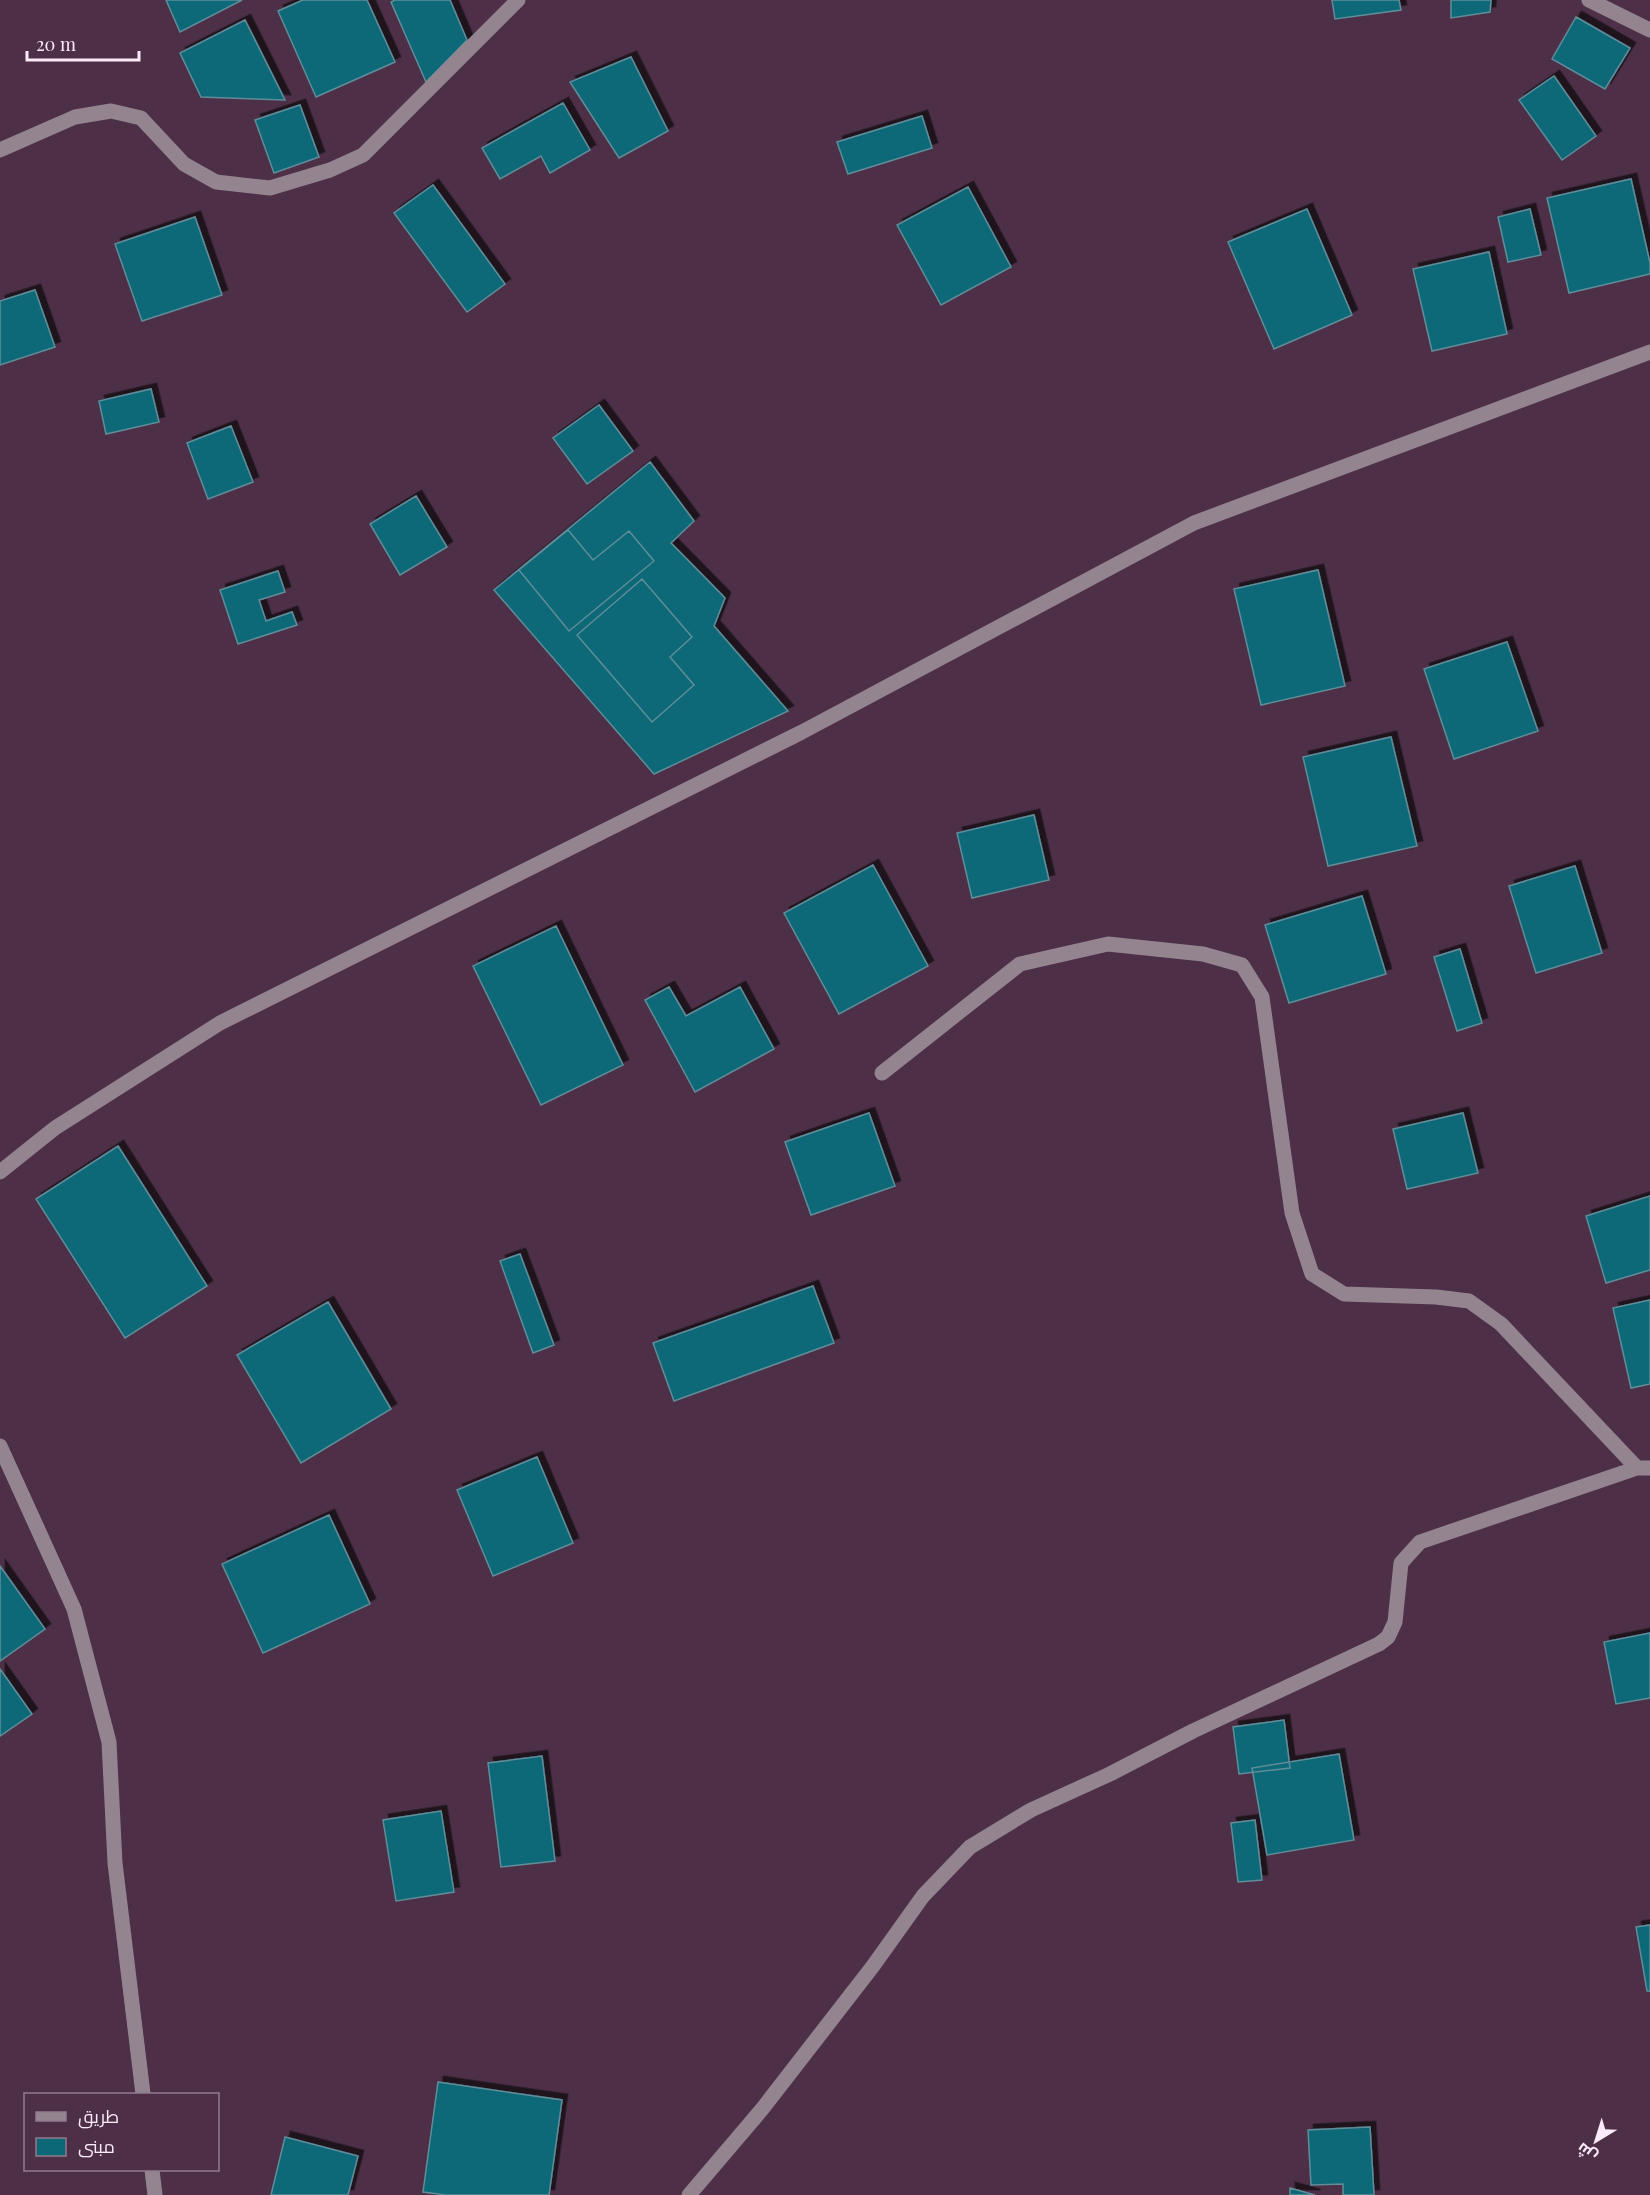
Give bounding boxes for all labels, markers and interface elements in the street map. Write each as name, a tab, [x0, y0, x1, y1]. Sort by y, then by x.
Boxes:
scale bar	[27, 24, 140, 62]
text: 20 m	[36, 32, 76, 56]
legend	[24, 2093, 219, 2171]
text: طريق	[78, 2104, 119, 2129]
north arrow	[1566, 2111, 1626, 2171]
text: مبنى	[78, 2134, 115, 2158]
text: ش	[1572, 2139, 1601, 2168]

